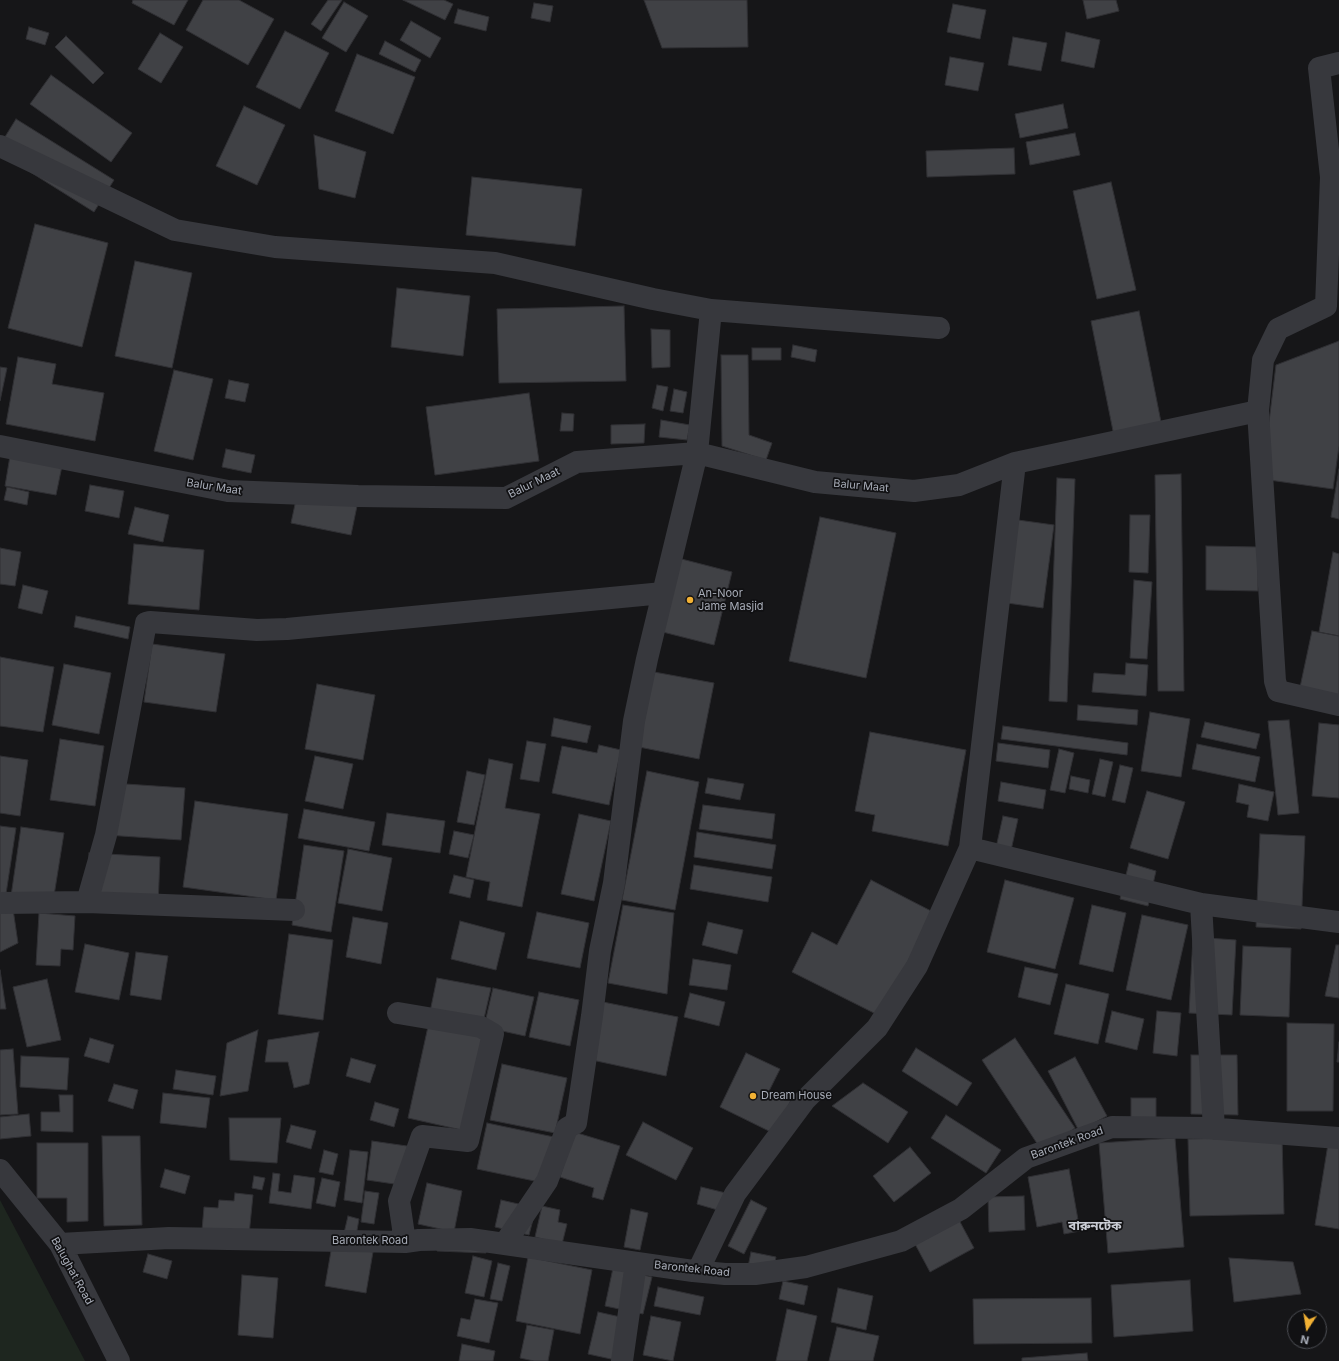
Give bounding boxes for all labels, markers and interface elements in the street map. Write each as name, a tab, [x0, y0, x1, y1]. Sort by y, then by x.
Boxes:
street label: Balur Maat	[506, 465, 562, 501]
street label: Balur Maat	[185, 476, 243, 498]
street label: Balur Maat	[833, 477, 889, 495]
place label: An-Noor Jame Masjid	[698, 587, 764, 613]
marker: An-Noor Jame Masjid	[685, 595, 695, 605]
place label: Dream House	[761, 1089, 832, 1103]
marker: Dream House	[748, 1091, 758, 1101]
street label: Barontek Road	[1029, 1124, 1105, 1162]
district label: বারুনটেক	[1068, 1218, 1122, 1234]
street label: Barontek Road	[332, 1234, 408, 1248]
street label: Balughat Road	[48, 1235, 96, 1307]
street label: Barontek Road	[654, 1258, 730, 1280]
north arrow	[1287, 1309, 1327, 1349]
text: N	[1299, 1332, 1310, 1347]

